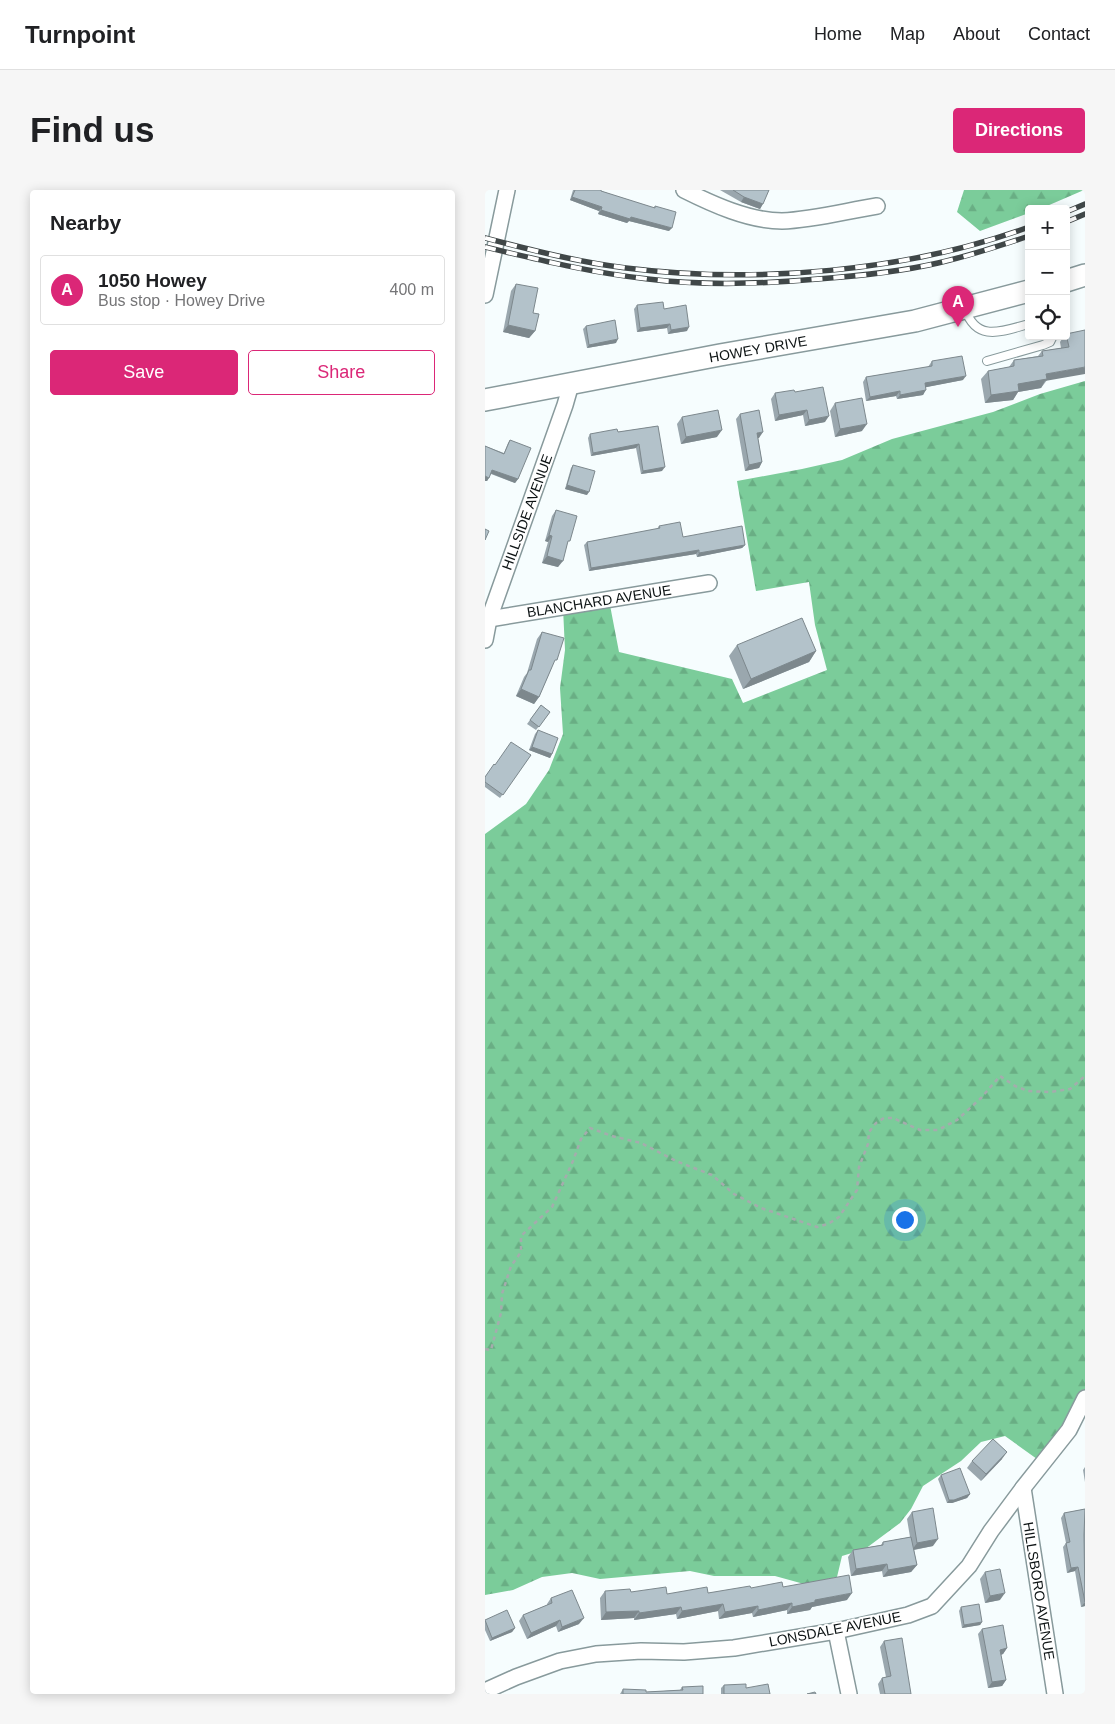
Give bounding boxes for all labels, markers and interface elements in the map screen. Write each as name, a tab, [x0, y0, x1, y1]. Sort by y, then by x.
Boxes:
text: Turnpoint	[25, 21, 135, 48]
text: Home	[814, 24, 862, 44]
text: Map	[890, 24, 925, 44]
text: About	[953, 24, 1000, 44]
text: Contact	[1028, 24, 1090, 44]
button: Directions	[953, 108, 1085, 153]
text: Find us	[30, 110, 154, 149]
map controls	[1025, 205, 1070, 340]
button: +	[1025, 205, 1070, 250]
text: Nearby	[50, 211, 121, 234]
button: −	[1025, 250, 1070, 295]
text: 1050 Howey	[98, 270, 207, 291]
text: A	[61, 281, 73, 298]
text: 400 m	[390, 281, 434, 298]
pin: A	[942, 286, 974, 327]
text: Bus stop · Howey Drive	[98, 292, 265, 309]
button: locate	[1025, 295, 1070, 340]
street label: HOWEY DRIVE	[708, 332, 808, 366]
button: Save	[50, 350, 238, 395]
button: Share	[248, 350, 435, 395]
street label: HILLSIDE AVENUE	[499, 452, 555, 572]
street label: BLANCHARD AVENUE	[526, 582, 672, 620]
your location	[892, 1207, 918, 1233]
street label: HILLSBORO AVENUE	[1020, 1521, 1058, 1661]
street label: LONSDALE AVENUE	[768, 1608, 902, 1650]

